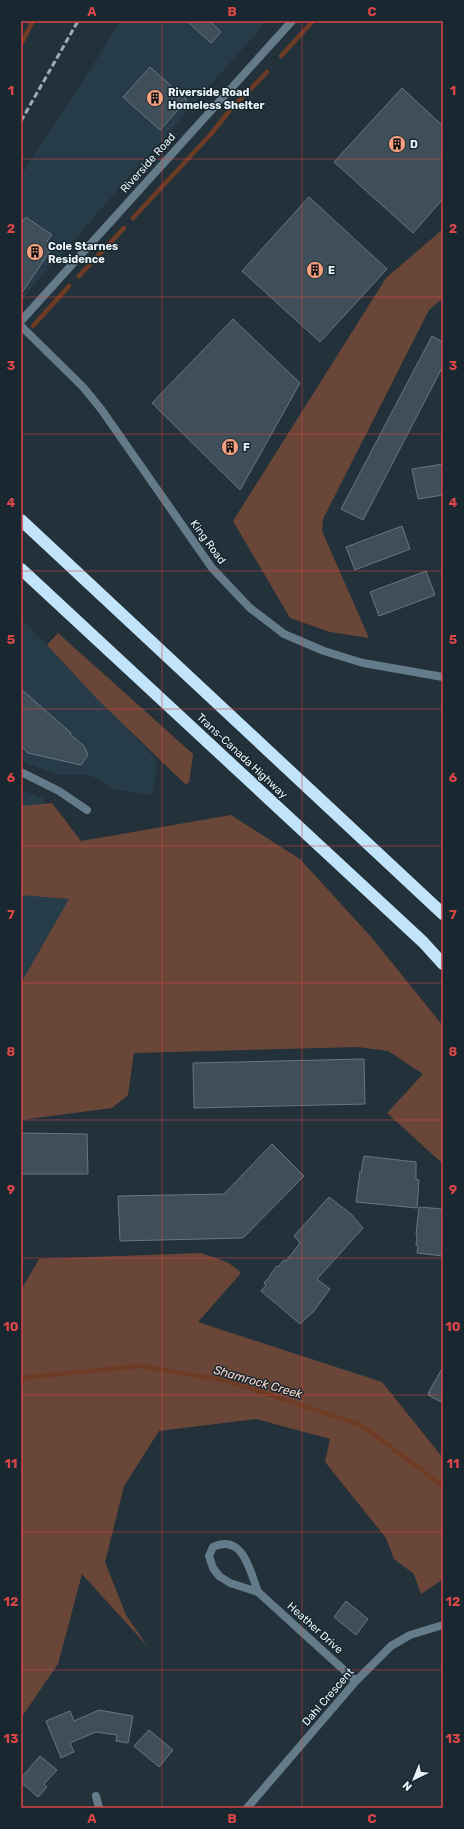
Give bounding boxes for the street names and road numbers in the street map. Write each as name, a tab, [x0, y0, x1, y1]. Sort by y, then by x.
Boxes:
street label: Riverside Road	[118, 130, 178, 196]
street label: King Road	[188, 517, 228, 567]
street label: Trans-Canada Highway	[194, 711, 290, 801]
street label: Heather Drive	[285, 1600, 345, 1656]
street label: Dahl Crescent	[299, 1665, 357, 1728]

